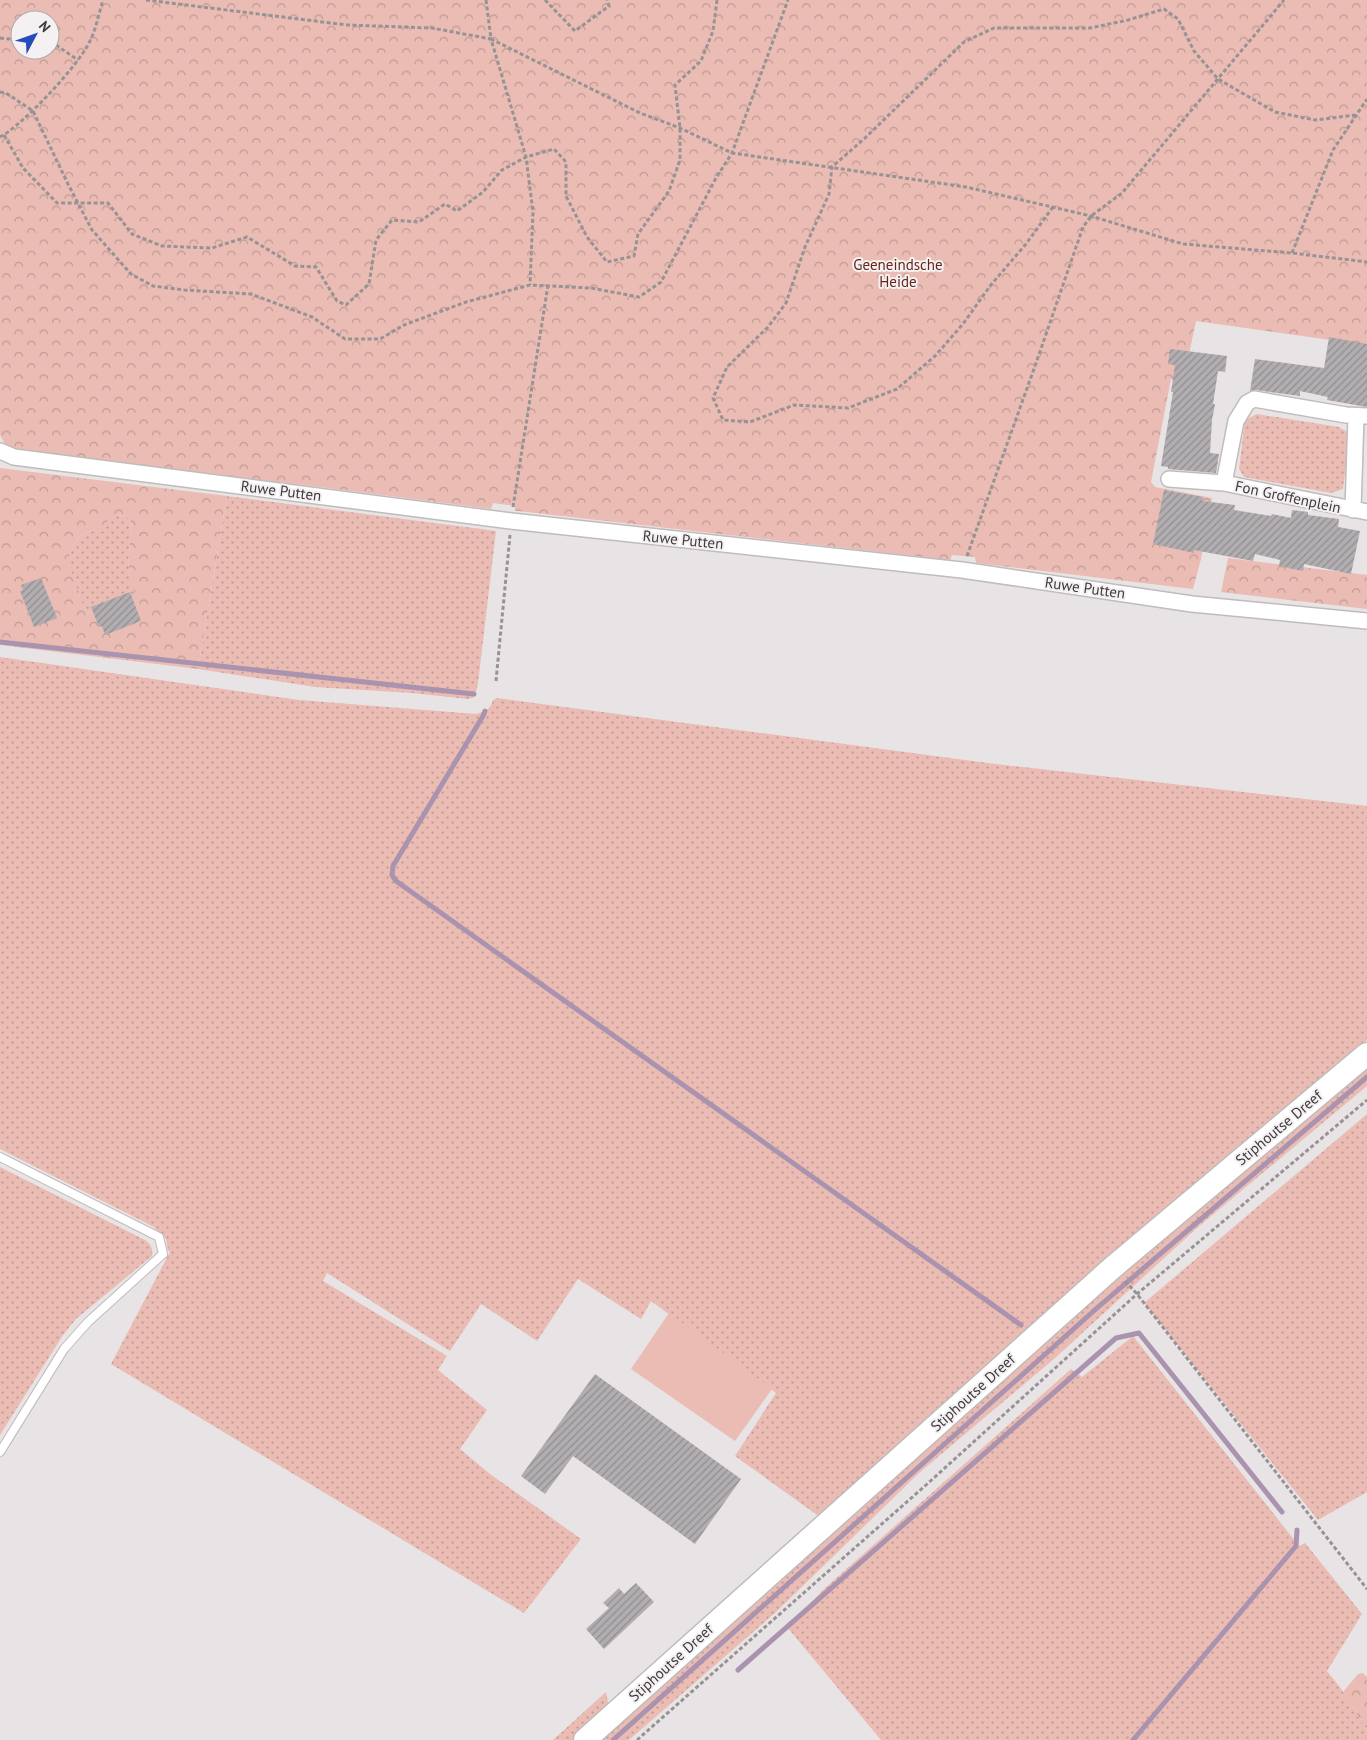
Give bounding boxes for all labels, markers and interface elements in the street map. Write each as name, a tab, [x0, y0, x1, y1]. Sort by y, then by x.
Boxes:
north arrow	[10, 10, 60, 60]
text: N	[35, 17, 55, 36]
park label: Geeneindsche Heide	[853, 255, 943, 291]
street label: Ruwe Putten	[240, 476, 322, 505]
street label: Fon Groffenplein	[1233, 476, 1343, 517]
street label: Ruwe Putten	[642, 526, 724, 553]
street label: Ruwe Putten	[1044, 572, 1127, 603]
street label: Stiphoutse Dreef	[1231, 1085, 1327, 1169]
street label: Stiphoutse Dreef	[926, 1349, 1020, 1436]
street label: Stiphoutse Dreef	[624, 1619, 718, 1706]

